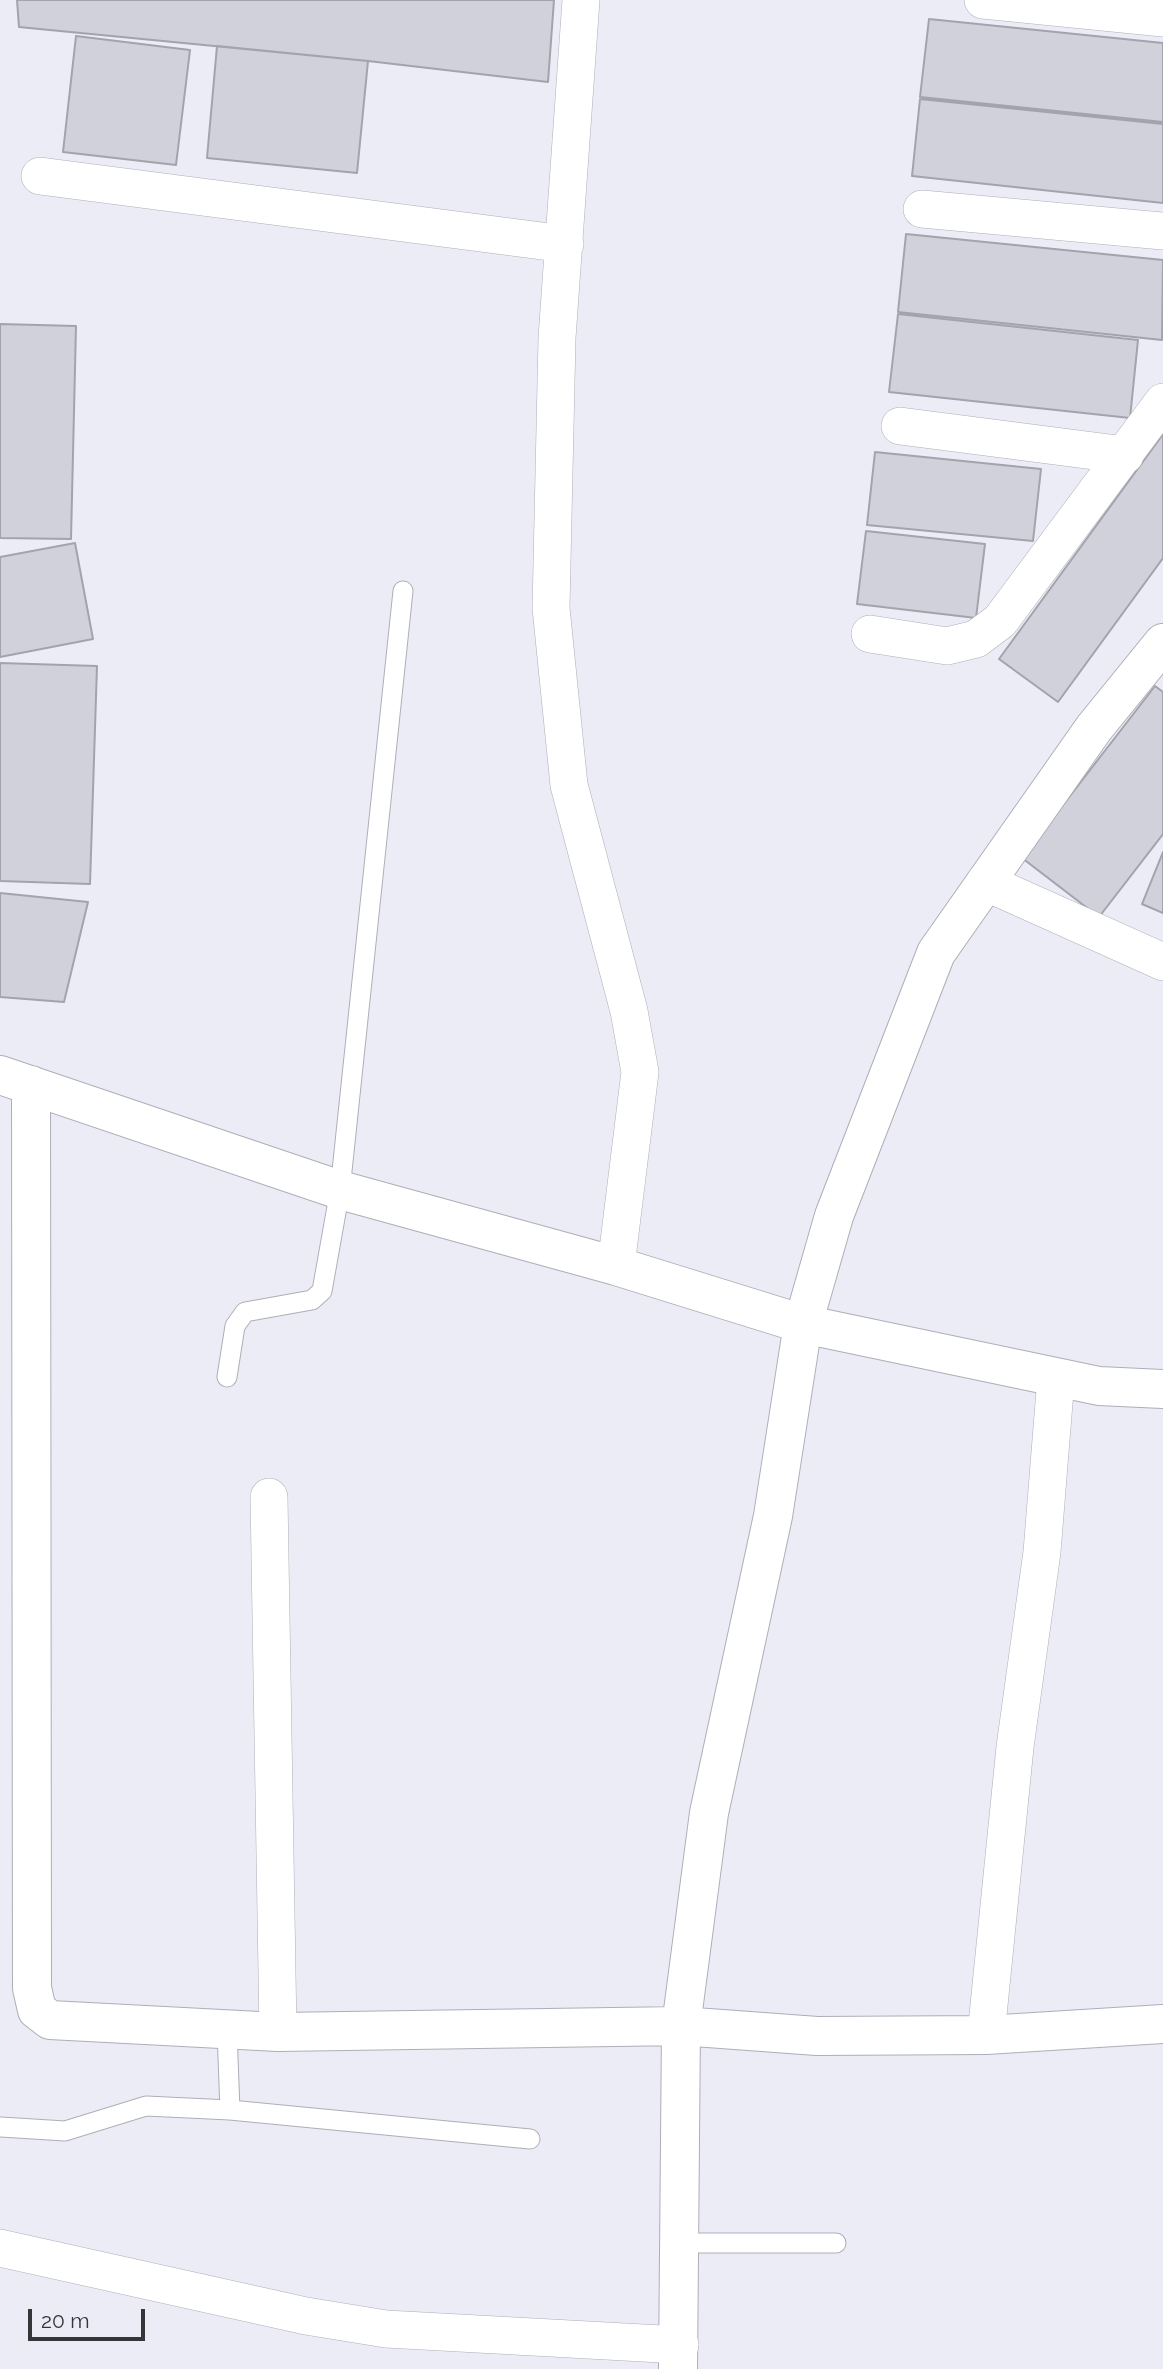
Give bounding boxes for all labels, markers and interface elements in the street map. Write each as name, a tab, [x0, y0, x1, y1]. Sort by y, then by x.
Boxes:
scale bar	[32, 2296, 149, 2340]
text: 20 m	[41, 2308, 89, 2333]

